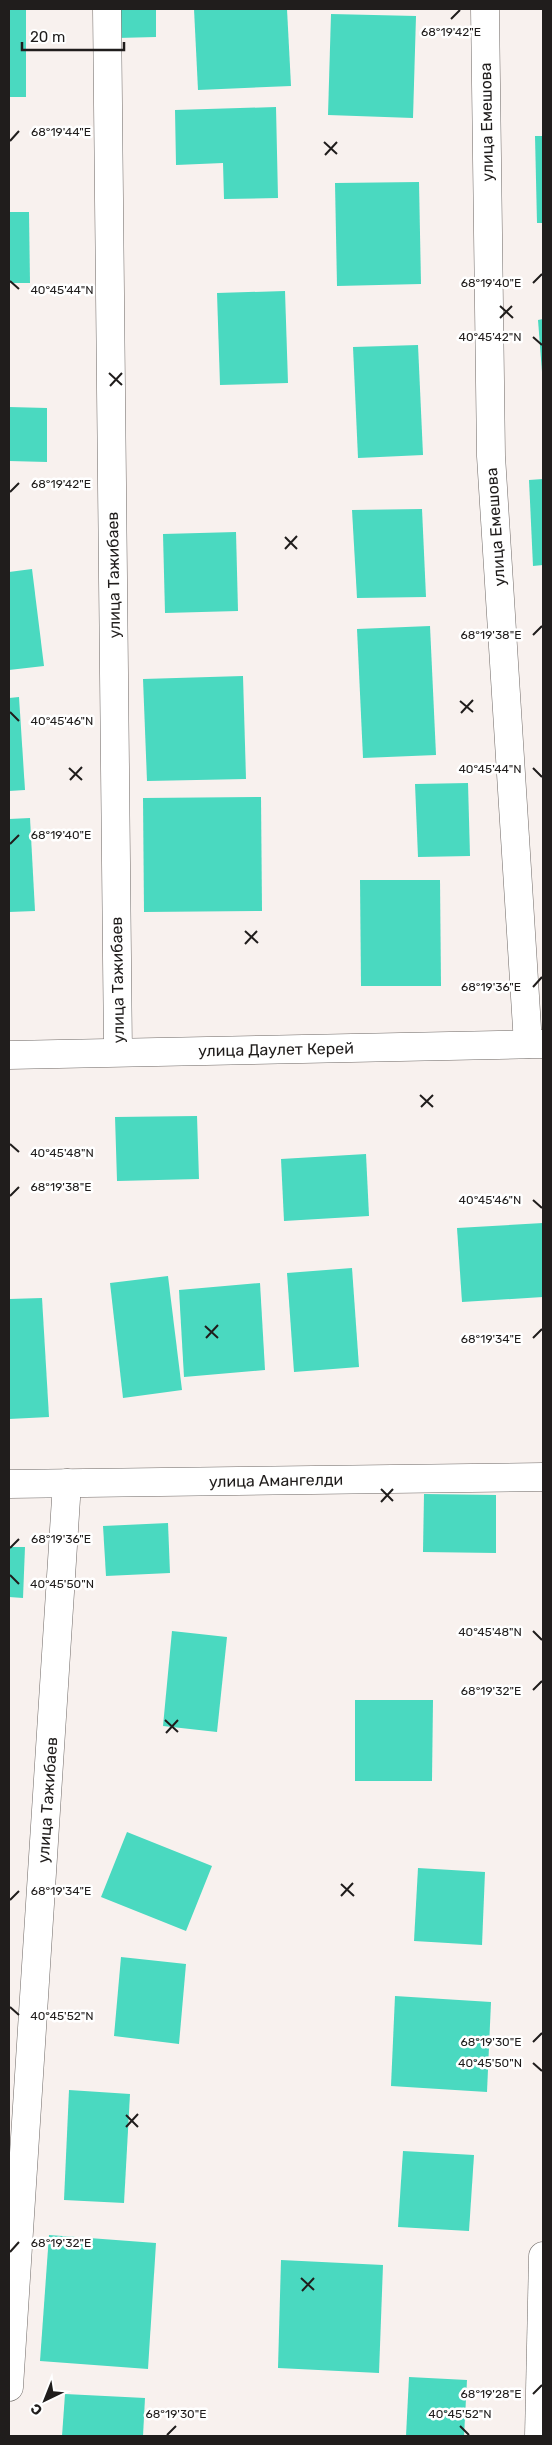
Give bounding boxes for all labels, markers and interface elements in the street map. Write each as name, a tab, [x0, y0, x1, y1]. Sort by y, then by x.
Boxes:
scale bar	[22, 20, 125, 52]
text: 68°19'42"E	[421, 25, 481, 39]
text: 20 m	[30, 28, 65, 46]
street label: улица Емешова	[476, 62, 497, 182]
text: 68°19'44"E	[31, 125, 91, 139]
text: 68°19'40"E	[461, 276, 521, 290]
text: 40°45'44"N	[30, 283, 94, 297]
text: 40°45'42"N	[458, 330, 522, 344]
street label: улица Емешова	[482, 467, 509, 587]
text: 68°19'42"E	[31, 477, 91, 491]
street label: улица Тажибаев	[103, 512, 124, 638]
text: 68°19'38"E	[461, 628, 522, 642]
text: 40°45'46"N	[31, 714, 93, 728]
text: 40°45'44"N	[458, 762, 522, 776]
text: 68°19'40"E	[31, 828, 91, 842]
street label: улица Тажибаев	[107, 917, 128, 1043]
text: 68°19'36"E	[461, 980, 521, 994]
street label: улица Даулет Керей	[198, 1039, 354, 1060]
text: 40°45'48"N	[30, 1146, 94, 1160]
text: 68°19'38"E	[31, 1180, 92, 1194]
text: 40°45'46"N	[459, 1193, 521, 1207]
text: 68°19'34"E	[461, 1332, 521, 1346]
street label: улица Амангелди	[209, 1470, 343, 1491]
text: 68°19'36"E	[31, 1532, 91, 1546]
text: 40°45'50"N	[30, 1577, 94, 1591]
text: 40°45'48"N	[458, 1625, 522, 1639]
text: 68°19'32"E	[461, 1684, 521, 1698]
street label: улица Тажибаев	[34, 1736, 61, 1864]
text: 68°19'34"E	[31, 1884, 91, 1898]
text: 40°45'52"N	[30, 2009, 94, 2023]
text: 68°19'30"E	[461, 2035, 522, 2049]
text: 40°45'50"N	[458, 2056, 522, 2070]
text: 68°19'32"E	[31, 2236, 91, 2250]
north arrow	[20, 2375, 70, 2425]
text: 68°19'28"E	[461, 2387, 521, 2401]
text: С	[27, 2399, 46, 2419]
text: 68°19'30"E	[146, 2407, 207, 2421]
text: 40°45'52"N	[428, 2407, 492, 2421]

